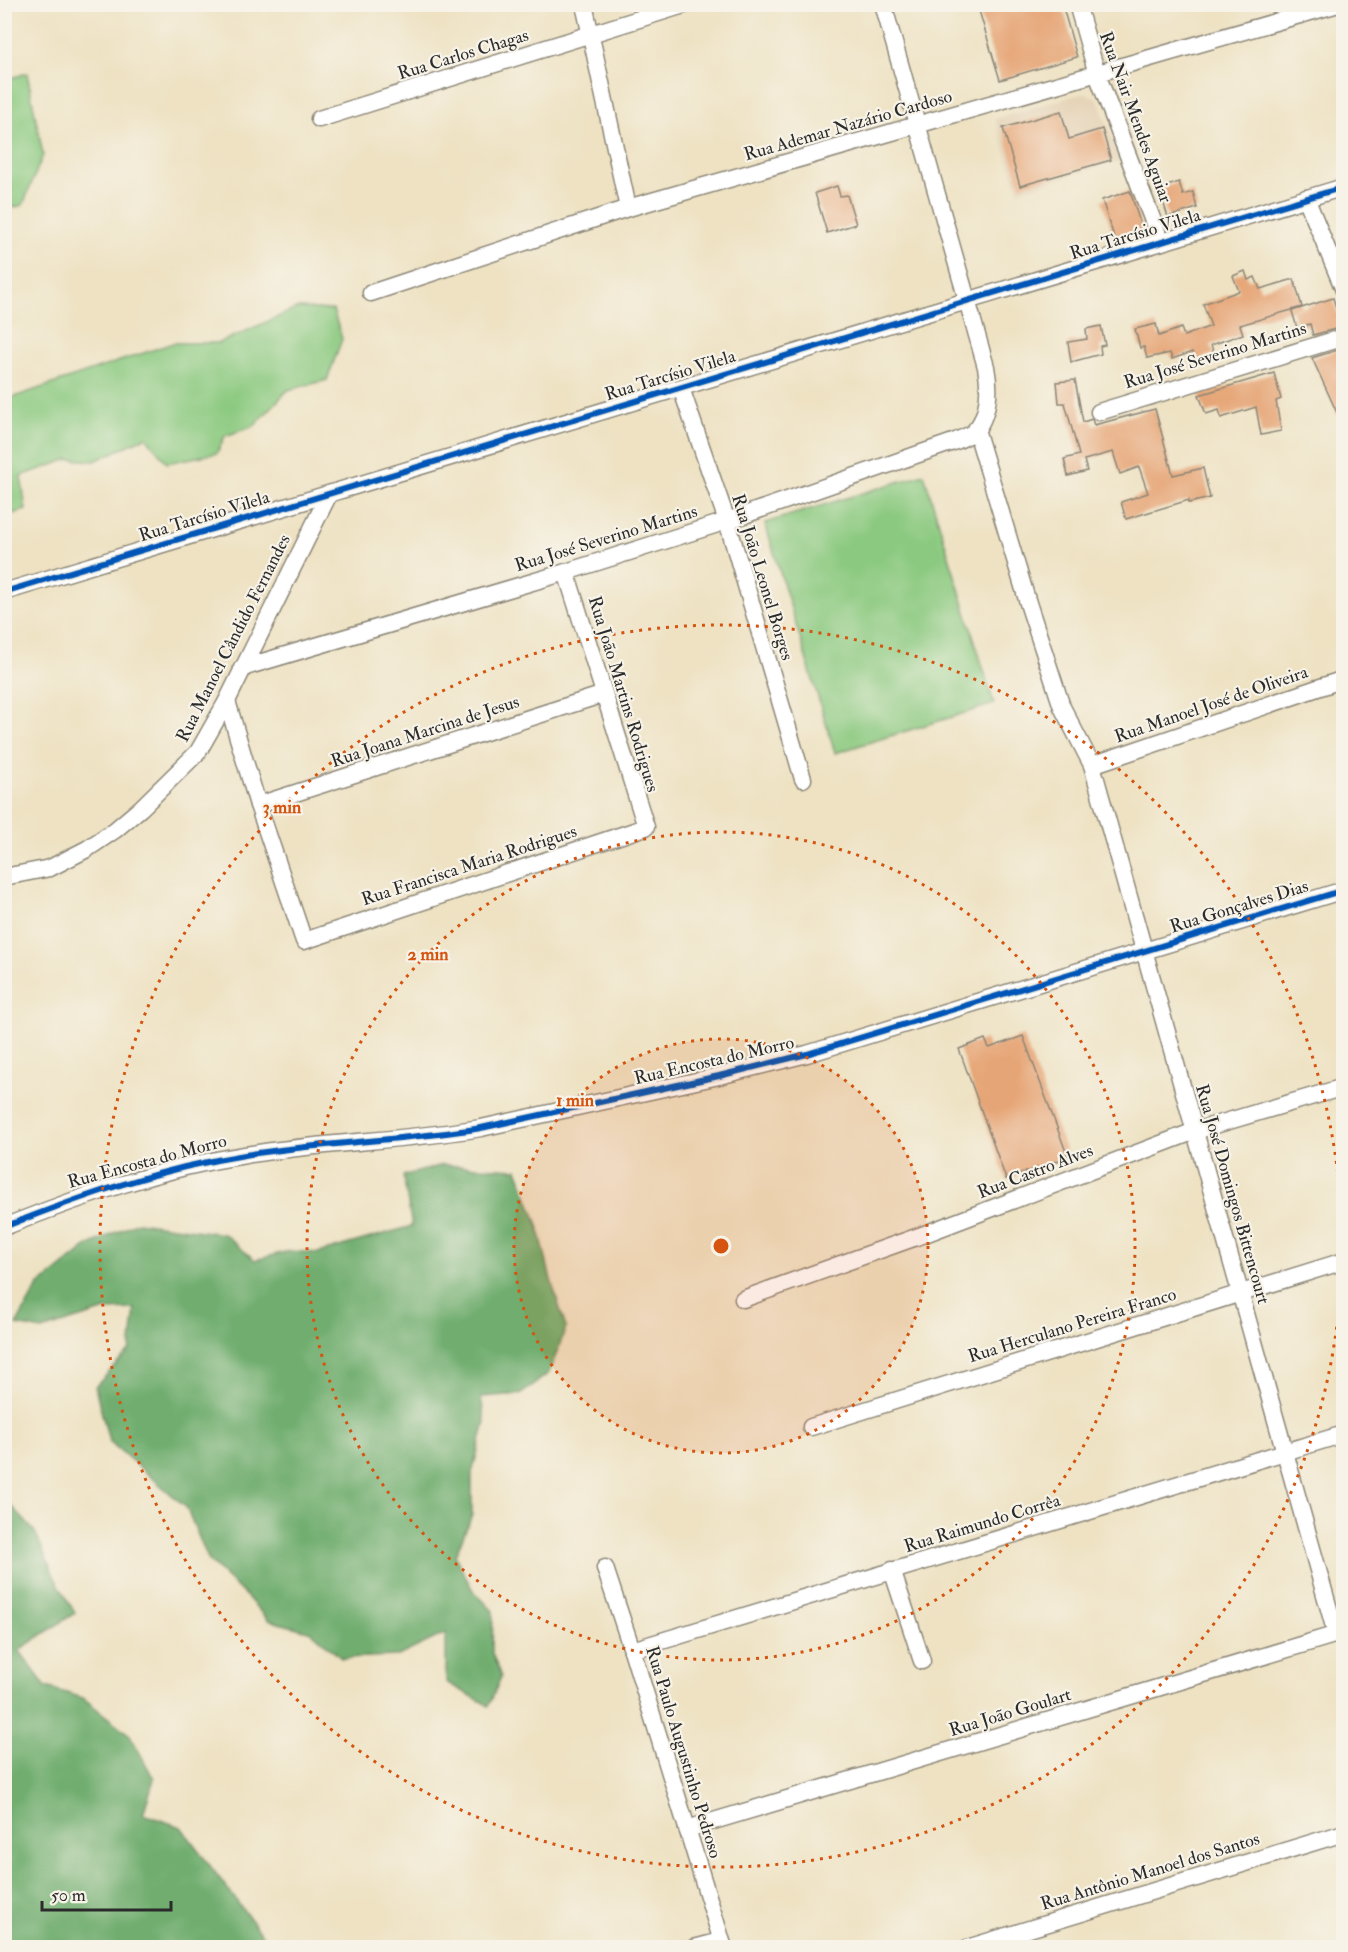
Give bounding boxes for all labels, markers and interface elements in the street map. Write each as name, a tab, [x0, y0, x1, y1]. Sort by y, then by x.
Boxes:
street label: Rua Carlos Chagas	[395, 24, 532, 85]
street label: Rua Nair Mendes Aguiar	[1094, 28, 1177, 206]
street label: Rua Ademar Nazário Cardoso	[741, 85, 955, 166]
street label: Rua Tarcísio Vilela	[1067, 203, 1204, 265]
street label: Rua José Severino Martins	[1121, 317, 1309, 394]
street label: Rua Tarcísio Vilela	[602, 344, 739, 406]
street label: Rua Tarcísio Vilela	[136, 485, 273, 547]
street label: Rua João Leonel Borges	[726, 491, 799, 663]
street label: Rua José Severino Martins	[512, 500, 700, 577]
street label: Rua Manoel Cândido Fernandes	[171, 531, 296, 746]
street label: Rua João Martins Rodrigues	[583, 593, 664, 795]
street label: Rua Manoel José de Oliveira	[1111, 660, 1311, 748]
street label: Rua Joana Marcina de Jesus	[328, 690, 522, 773]
text: 3 min	[263, 796, 302, 819]
street label: Rua Francisca Maria Rodrigues	[359, 820, 580, 911]
street label: Rua Gonçalves Dias	[1167, 874, 1311, 938]
text: 2 min	[408, 943, 449, 966]
street label: Rua Encosta do Morro	[632, 1031, 797, 1090]
street label: Rua José Domingos Bittencourt	[1190, 1082, 1275, 1307]
text: 1 min	[556, 1089, 595, 1112]
street label: Rua Encosta do Morro	[65, 1129, 229, 1194]
street label: Rua Castro Alves	[974, 1139, 1096, 1204]
centre of rings	[711, 1236, 731, 1256]
street label: Rua Herculano Pereira Franco	[965, 1283, 1179, 1368]
street label: Rua Raimundo Corrêa	[901, 1489, 1064, 1558]
street label: Rua Paulo Augustinho Pedroso	[640, 1643, 727, 1861]
street label: Rua João Goulart	[946, 1683, 1074, 1742]
street label: Rua Antônio Manoel dos Santos	[1038, 1827, 1262, 1916]
scale bar	[42, 1874, 171, 1912]
text: 50 m	[51, 1884, 86, 1907]

